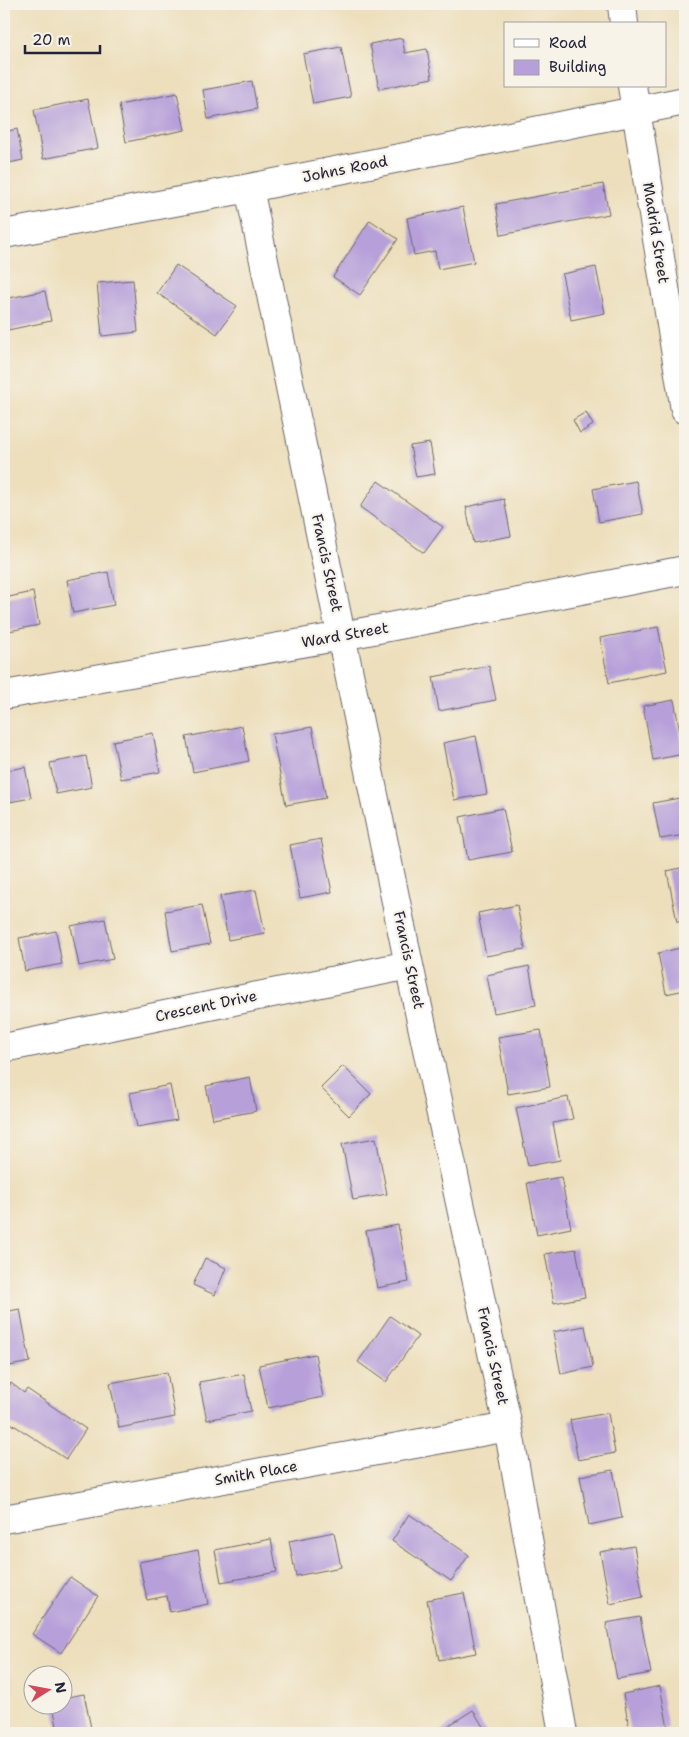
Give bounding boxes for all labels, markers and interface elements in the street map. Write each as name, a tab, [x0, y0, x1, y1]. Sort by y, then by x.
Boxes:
scale bar	[25, 22, 100, 54]
legend	[504, 22, 666, 88]
text: 20 m	[32, 30, 71, 50]
text: Road	[549, 33, 587, 53]
text: Building	[549, 57, 606, 77]
street label: Johns Road	[301, 151, 390, 187]
street label: Madrid Street	[638, 181, 674, 285]
street label: Francis Street	[307, 512, 347, 614]
street label: Ward Street	[300, 618, 390, 652]
street label: Francis Street	[389, 909, 429, 1011]
street label: Crescent Drive	[153, 985, 259, 1027]
street label: Francis Street	[473, 1305, 513, 1407]
street label: Smith Place	[213, 1456, 299, 1490]
north arrow	[22, 1664, 72, 1714]
text: N	[51, 1680, 71, 1695]

